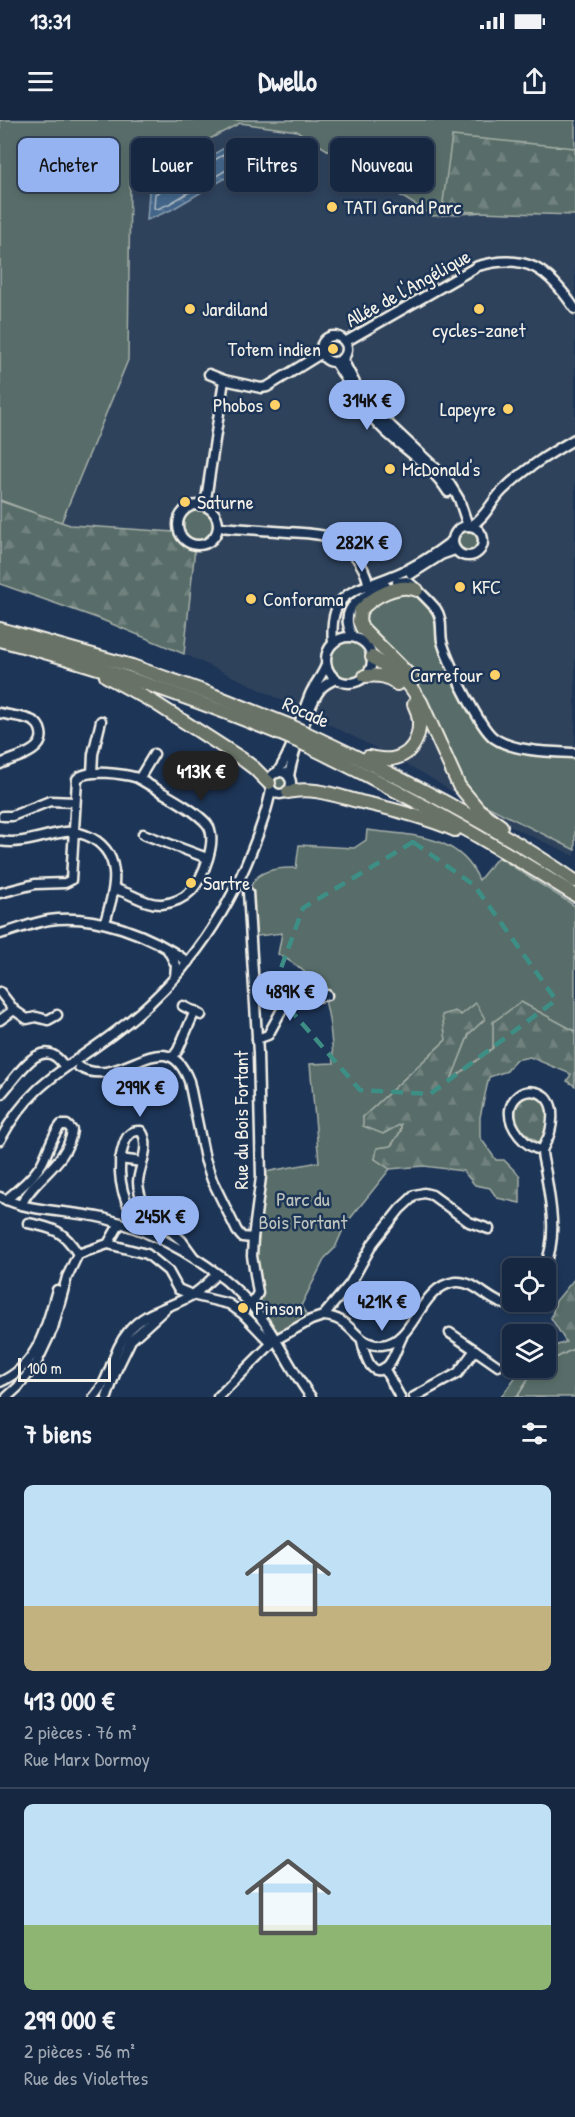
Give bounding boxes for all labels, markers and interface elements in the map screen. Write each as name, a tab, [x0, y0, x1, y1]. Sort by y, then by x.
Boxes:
text: 13:31	[30, 6, 71, 36]
text: Dwello	[258, 63, 317, 99]
icon: menu	[24, 65, 57, 98]
icon: share	[518, 65, 551, 98]
chip: Acheter	[18, 138, 119, 192]
chip: Louer	[131, 138, 214, 192]
chip: Filtres	[226, 138, 318, 192]
chip: Nouveau	[330, 138, 434, 192]
place label: TATI Grand Parc	[344, 193, 462, 220]
marker: TATI Grand Parc	[325, 200, 339, 214]
street label: Allée de l'Angélique	[341, 242, 475, 333]
place label: Jardiland	[202, 295, 267, 322]
marker: Jardiland	[183, 302, 197, 316]
marker: cycles-zanet	[472, 302, 486, 316]
place label: cycles-zanet	[432, 316, 527, 343]
place label: Totem indien	[228, 335, 321, 362]
marker: Totem indien	[326, 342, 340, 356]
pin: 314K €	[318, 380, 416, 431]
text: 314K €	[343, 386, 391, 413]
place label: Phobos	[213, 391, 263, 418]
place label: Lapeyre	[440, 395, 496, 422]
marker: Phobos	[268, 398, 282, 412]
marker: Lapeyre	[501, 402, 515, 416]
place label: McDonald's	[402, 455, 480, 482]
marker: McDonald's	[383, 462, 397, 476]
place label: Saturne	[197, 488, 254, 515]
marker: Saturne	[178, 495, 192, 509]
pin: 282K €	[313, 522, 411, 573]
text: 282K €	[336, 528, 388, 555]
place label: KFC	[472, 573, 501, 600]
marker: KFC	[453, 580, 467, 594]
place label: Conforama	[263, 585, 343, 612]
marker: Conforama	[244, 592, 258, 606]
place label: Carrefour	[410, 661, 483, 688]
marker: Carrefour	[488, 668, 502, 682]
street label: Rocade	[279, 689, 334, 734]
pin: 413K €	[152, 751, 250, 802]
text: 413K €	[177, 757, 225, 784]
place label: Sartre	[203, 869, 250, 896]
marker: Sartre	[184, 876, 198, 890]
pin: 489K €	[241, 971, 339, 1022]
text: 489K €	[266, 977, 314, 1004]
street label: Rue du Bois Fortant	[227, 1049, 254, 1189]
pin: 299K €	[91, 1067, 189, 1118]
text: 299K €	[116, 1073, 164, 1100]
park label: Parc du Bois Fortant	[259, 1185, 349, 1235]
pin: 245K €	[111, 1196, 209, 1247]
text: 245K €	[135, 1202, 185, 1229]
map controls	[502, 1258, 556, 1378]
button: locate	[502, 1258, 556, 1312]
pin: 421K €	[333, 1281, 431, 1332]
text: 421K €	[358, 1287, 406, 1314]
place label: Pinson	[255, 1294, 303, 1321]
marker: Pinson	[236, 1301, 250, 1315]
button: layers	[502, 1324, 556, 1378]
scale bar	[18, 1355, 111, 1382]
text: 100 m	[27, 1357, 62, 1379]
text: 7 biens	[24, 1416, 92, 1451]
icon: filters	[518, 1417, 551, 1450]
icon: home	[234, 1524, 342, 1632]
text: 413 000 €	[24, 1683, 114, 1718]
text: 2 pièces · 76 m²	[24, 1718, 136, 1745]
text: Rue Marx Dormoy	[24, 1745, 150, 1772]
icon: home	[234, 1843, 342, 1951]
text: 299 000 €	[24, 2002, 115, 2037]
text: 2 pièces · 56 m²	[24, 2037, 135, 2064]
text: Rue des Violettes	[24, 2064, 148, 2091]

